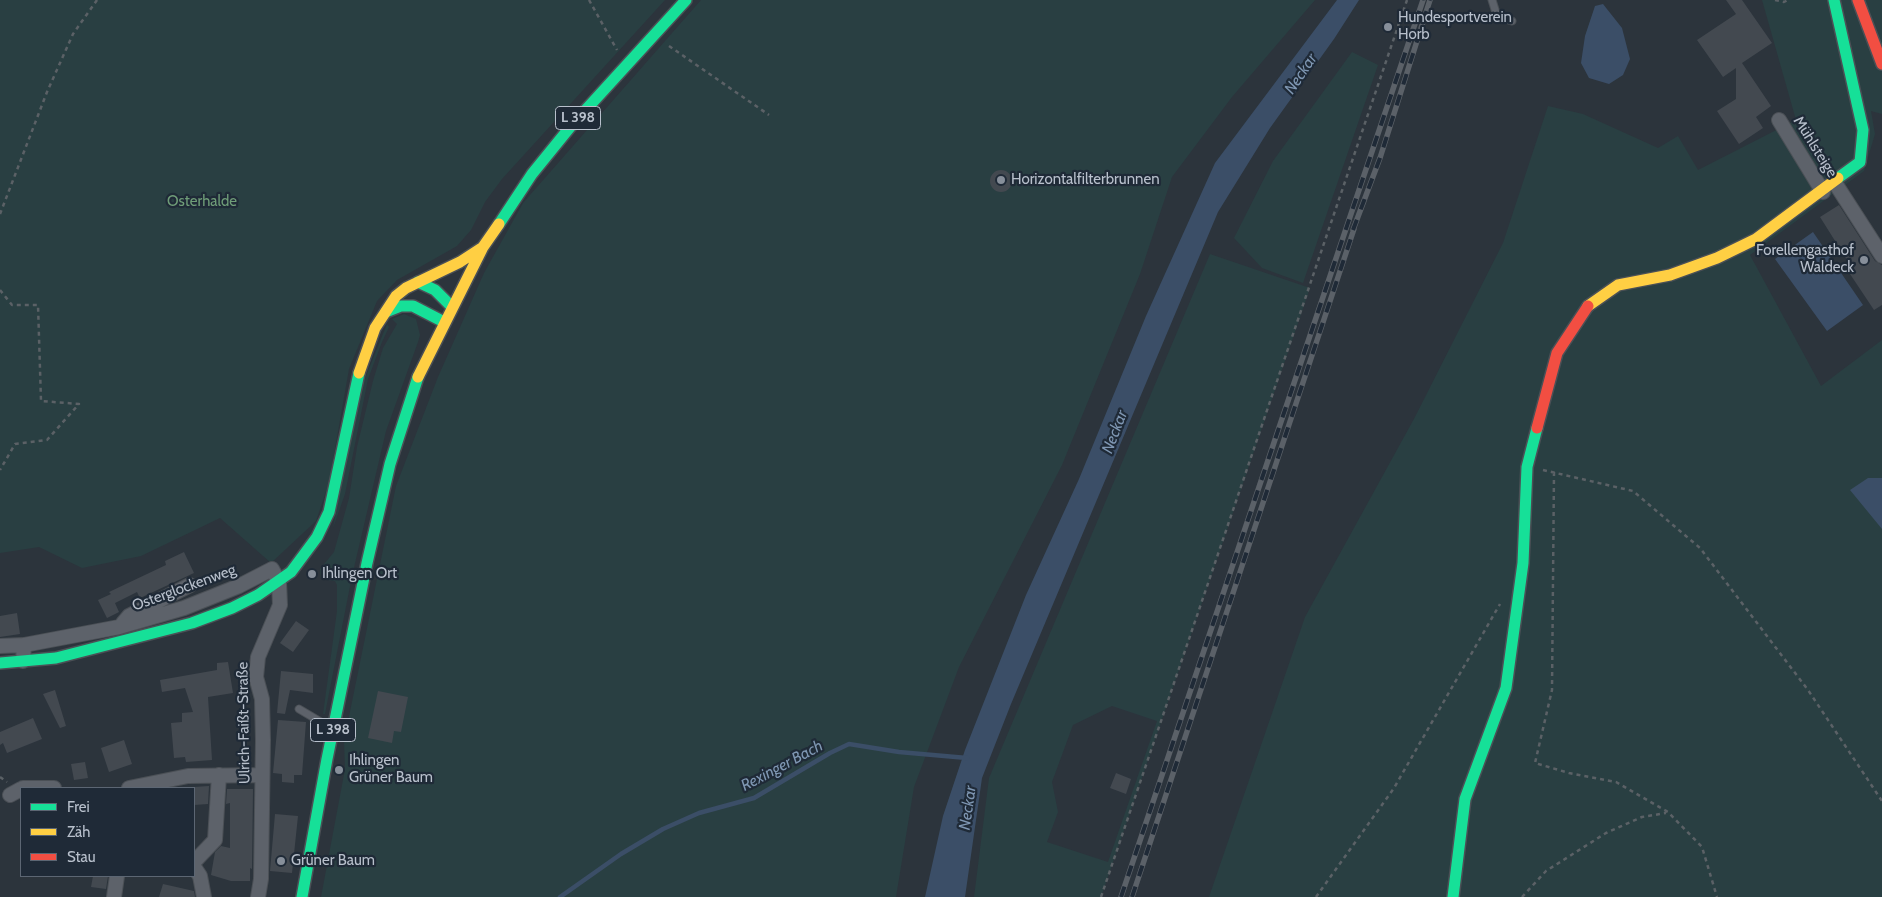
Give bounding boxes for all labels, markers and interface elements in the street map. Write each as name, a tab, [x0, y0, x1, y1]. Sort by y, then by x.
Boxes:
place label: Hundesportverein Horb	[1398, 9, 1512, 44]
marker: Hundesportverein Horb	[1382, 21, 1394, 33]
water label: Neckar	[1281, 50, 1321, 98]
road number: L 398	[556, 106, 600, 130]
street label: Mühlsteige	[1789, 113, 1841, 181]
place label: Horizontalfilterbrunnen	[1011, 171, 1160, 189]
marker: Horizontalfilterbrunnen	[995, 174, 1007, 186]
park label: Osterhalde	[167, 193, 237, 211]
place label: Forellengasthof Waldeck	[1756, 242, 1854, 277]
marker: Forellengasthof Waldeck	[1858, 254, 1870, 266]
water label: Neckar	[1098, 408, 1132, 456]
street label: Osterglockenweg	[130, 561, 238, 615]
place label: Ihlingen Ort	[322, 565, 397, 583]
marker: Ihlingen Ort	[306, 568, 318, 580]
street label: Ulrich-Faißt-Straße	[234, 662, 254, 784]
road number: L 398	[310, 718, 356, 742]
water label: Rexinger Bach	[738, 736, 826, 796]
place label: Ihlingen Grüner Baum	[349, 752, 433, 787]
marker: Ihlingen Grüner Baum	[333, 764, 345, 776]
water label: Neckar	[955, 785, 981, 831]
legend	[20, 787, 195, 877]
text: Frei	[67, 798, 90, 816]
text: Zäh	[67, 823, 90, 841]
text: Stau	[67, 848, 96, 866]
place label: Grüner Baum	[291, 852, 375, 870]
marker: Grüner Baum	[275, 855, 287, 867]

